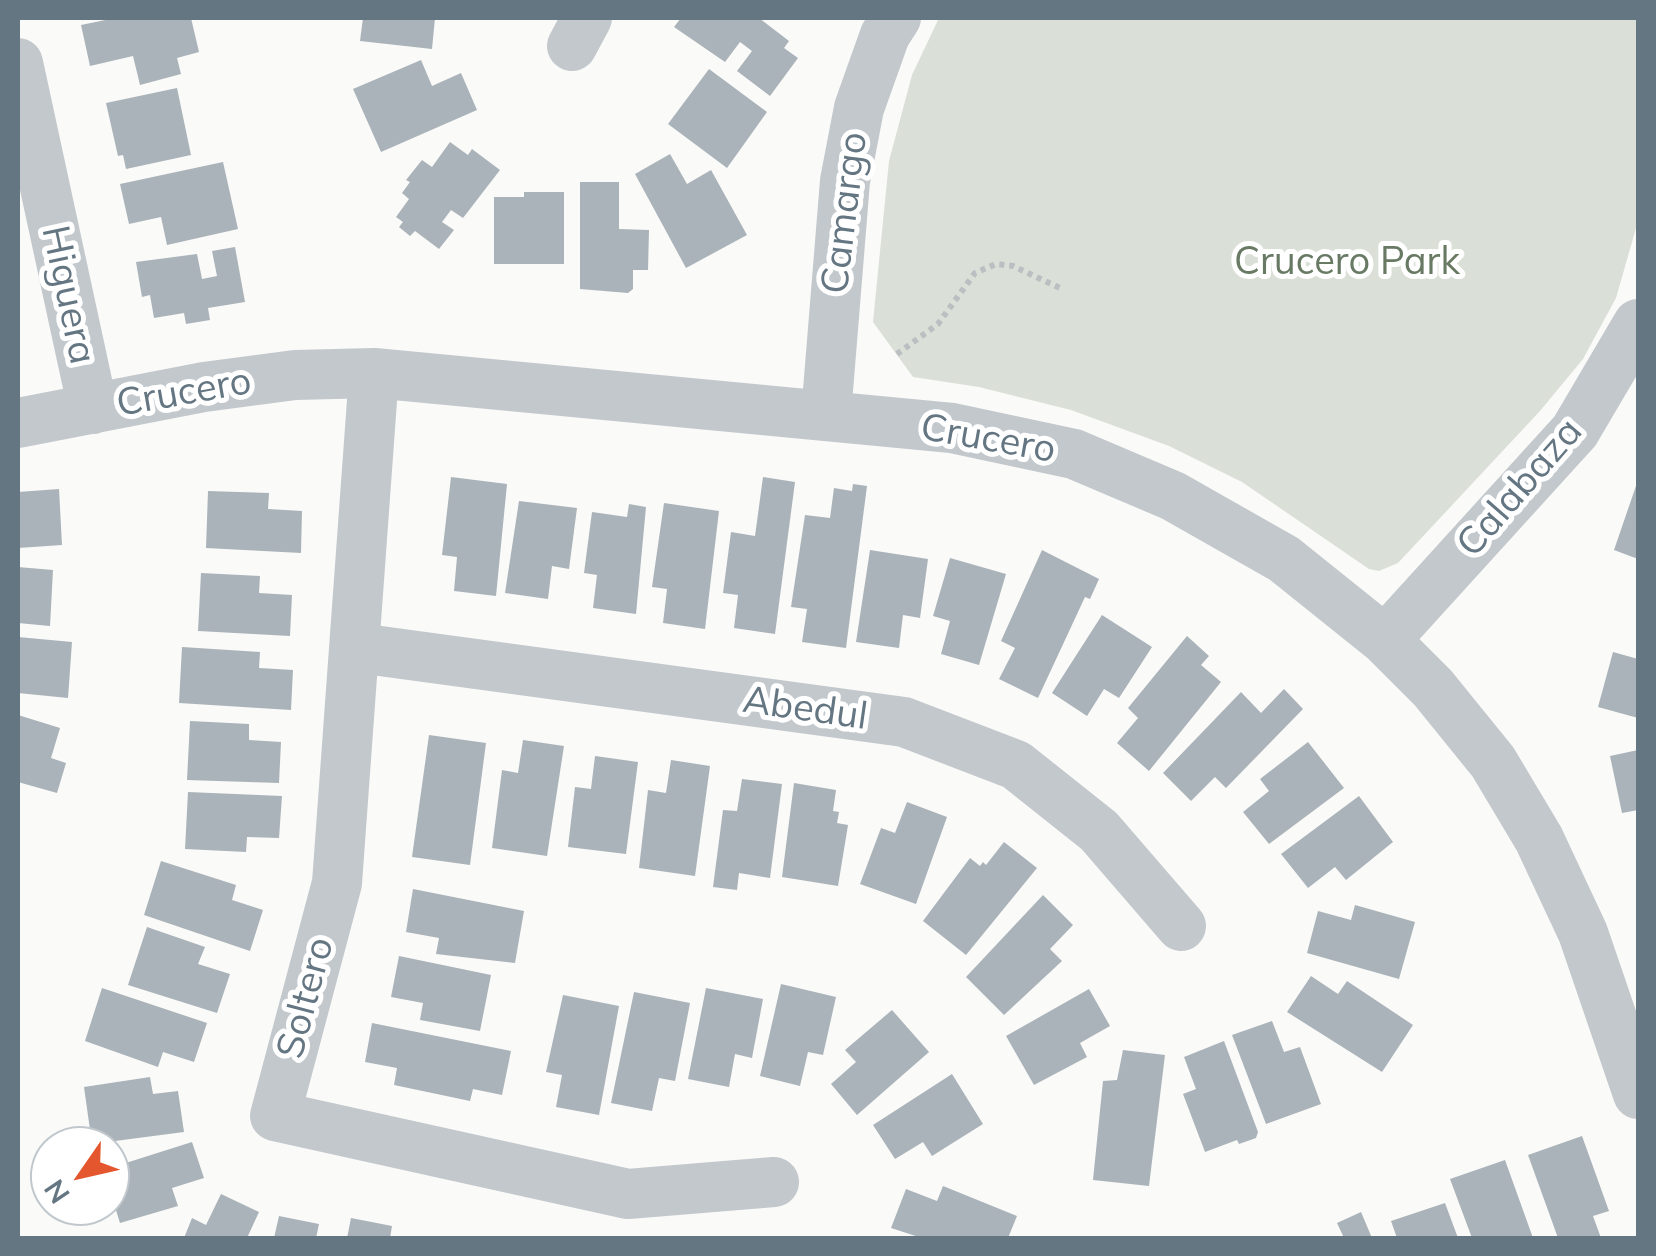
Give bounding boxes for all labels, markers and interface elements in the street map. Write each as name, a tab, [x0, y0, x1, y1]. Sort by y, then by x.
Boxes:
street label: Camargo	[812, 130, 878, 296]
street label: Higuera	[31, 222, 105, 368]
park label: Crucero Park	[1234, 240, 1460, 286]
street label: Crucero	[113, 359, 255, 427]
street label: Crucero	[917, 405, 1059, 473]
street label: Calabaza	[1448, 410, 1592, 566]
street label: Abedul	[740, 678, 870, 740]
street label: Soltero	[268, 932, 344, 1064]
north arrow	[30, 1126, 130, 1226]
text: N	[36, 1173, 77, 1210]

